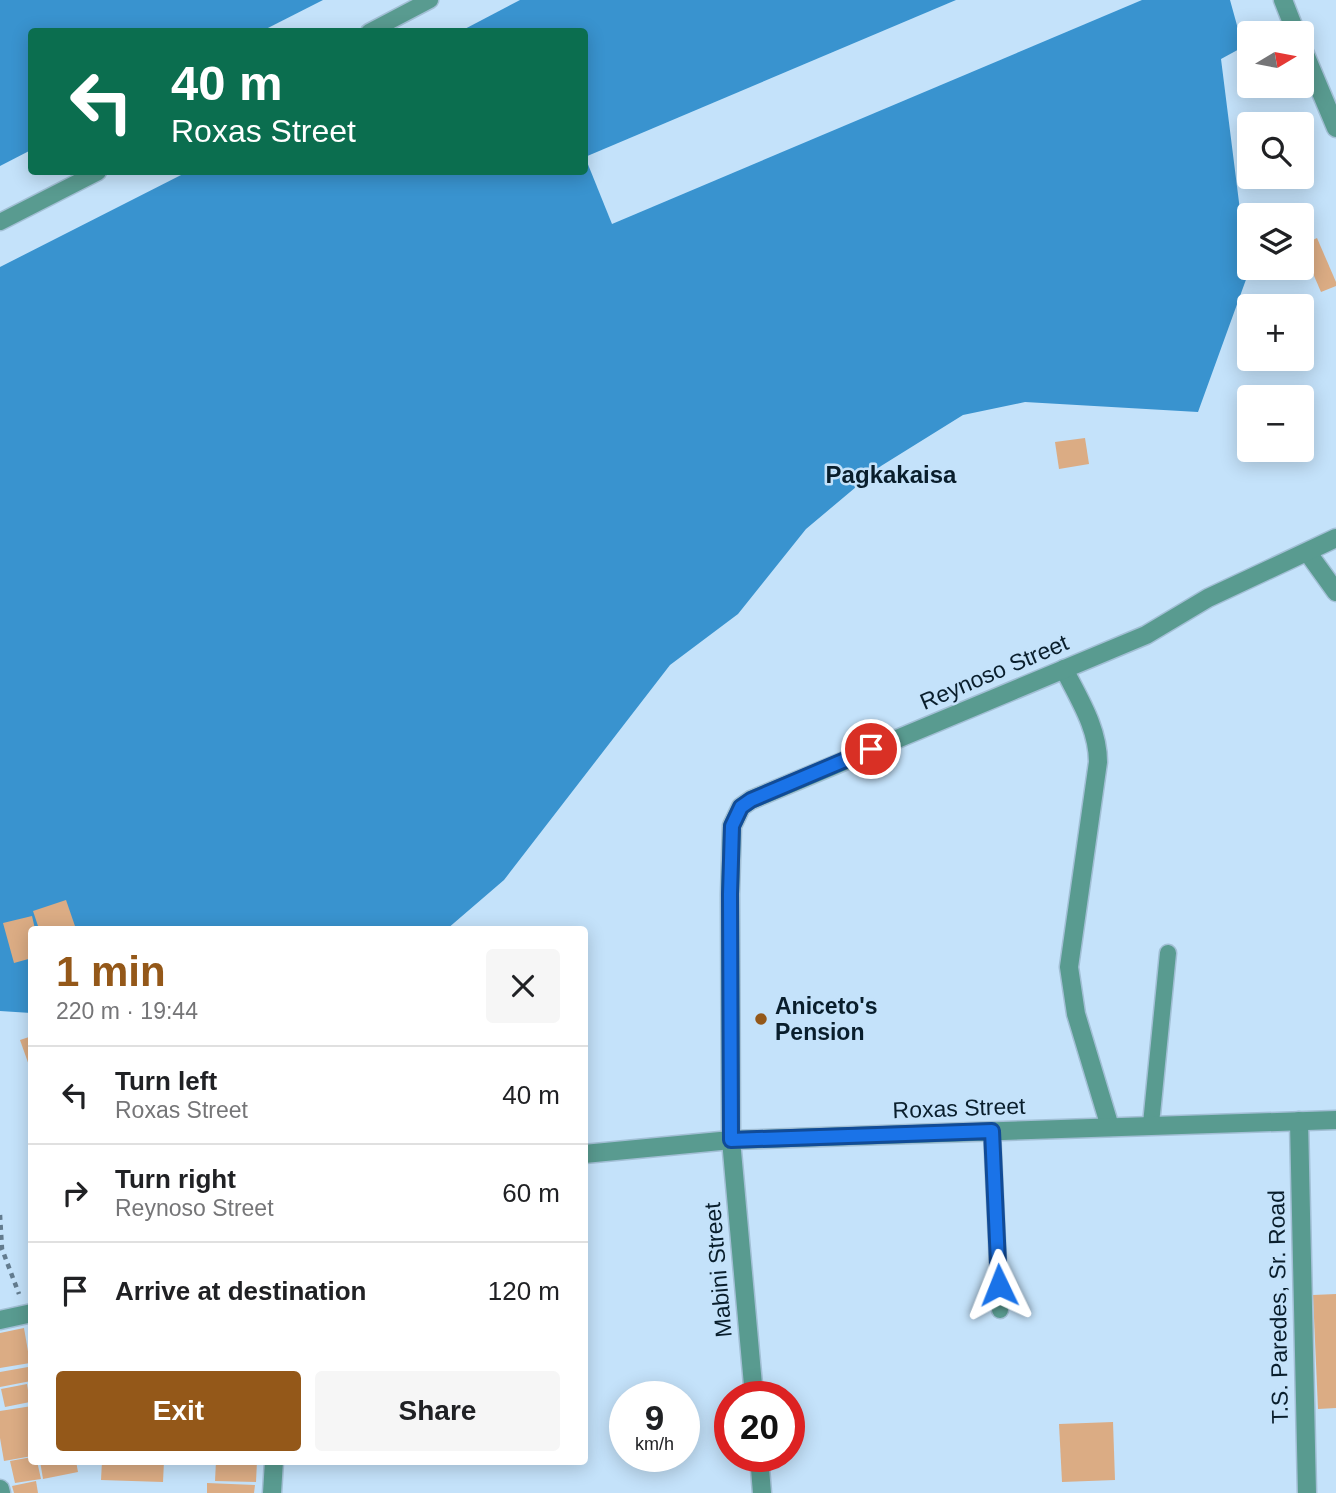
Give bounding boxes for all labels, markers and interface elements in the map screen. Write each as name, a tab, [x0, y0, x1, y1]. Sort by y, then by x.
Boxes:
north arrow	[1237, 21, 1314, 98]
map controls	[1237, 21, 1314, 462]
icon: left	[56, 56, 147, 147]
text: 40 m	[171, 56, 283, 110]
button: search	[1237, 112, 1314, 189]
text: Roxas Street	[171, 113, 356, 149]
button: layers	[1237, 203, 1314, 280]
button: +	[1237, 294, 1314, 371]
button: −	[1237, 385, 1314, 462]
district label: Pagkakaisa	[826, 461, 957, 488]
street label: Reynoso Street	[916, 629, 1073, 715]
pin	[841, 719, 901, 779]
icon: arrive	[852, 730, 890, 768]
text: 1 min	[56, 948, 166, 995]
button: close	[486, 949, 560, 1023]
place label: Aniceto's Pension	[775, 993, 878, 1045]
text: 220 m · 19:44	[56, 998, 198, 1024]
marker: Aniceto's Pension	[753, 1011, 769, 1027]
text: Turn left	[115, 1066, 217, 1096]
icon: left	[56, 1076, 94, 1114]
text: 40 m	[502, 1080, 560, 1110]
street label: Roxas Street	[892, 1093, 1026, 1123]
text: Roxas Street	[115, 1097, 248, 1123]
text: Turn right	[115, 1164, 236, 1194]
icon: right	[56, 1174, 94, 1212]
text: 60 m	[502, 1178, 560, 1208]
street label: T.S. Paredes, Sr. Road	[1263, 1190, 1293, 1424]
text: Reynoso Street	[115, 1195, 274, 1221]
street label: Mabini Street	[699, 1201, 737, 1339]
position arrow	[962, 1248, 1036, 1322]
icon: arrive	[56, 1272, 94, 1310]
text: Arrive at destination	[115, 1276, 366, 1306]
text: 120 m	[488, 1276, 560, 1306]
button: Exit	[56, 1371, 301, 1451]
button: Share	[315, 1371, 560, 1451]
speed limit sign: 20	[714, 1381, 805, 1472]
text: 9	[645, 1398, 664, 1437]
text: km/h	[635, 1434, 674, 1454]

